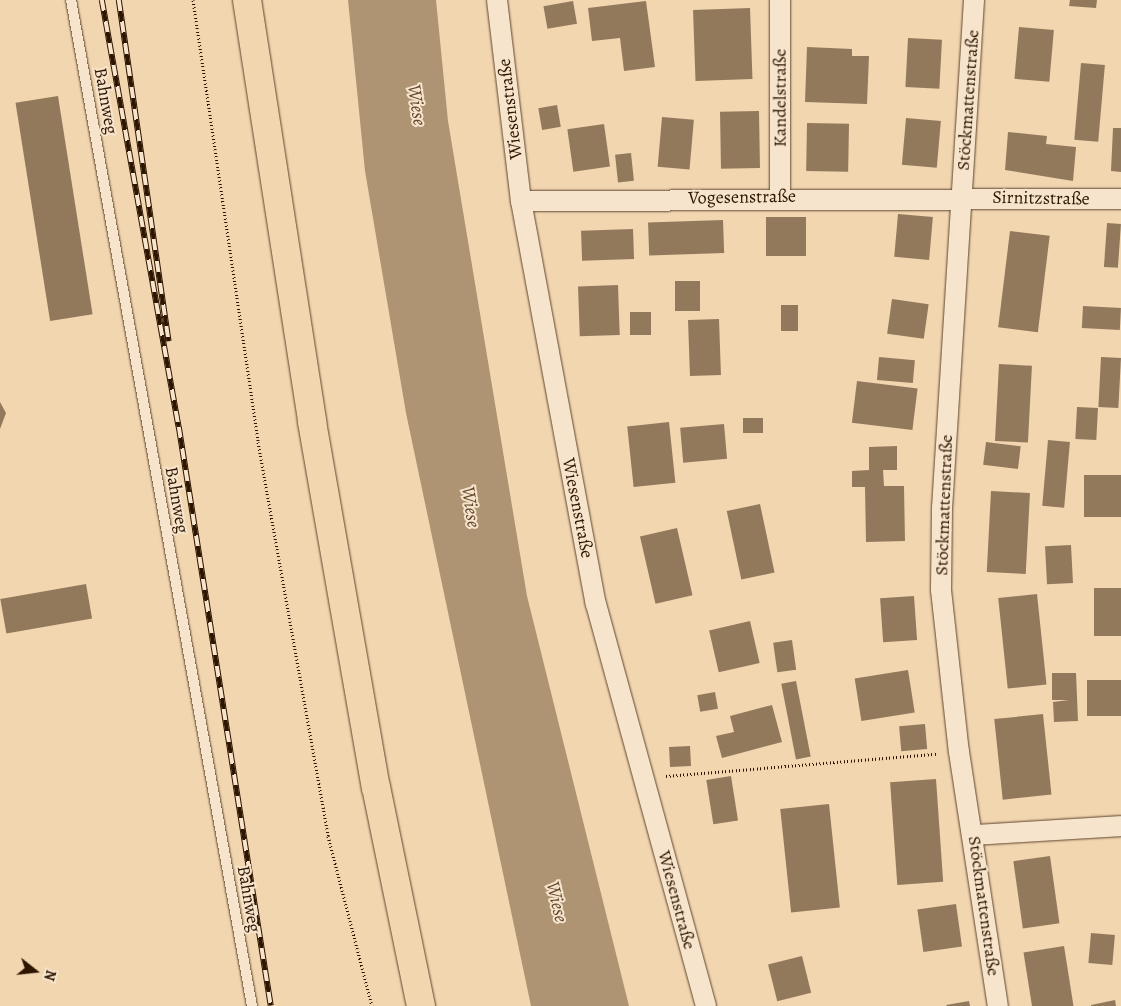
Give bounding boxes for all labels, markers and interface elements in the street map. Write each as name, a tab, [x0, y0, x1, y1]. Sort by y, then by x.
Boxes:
street label: Stöckmattenstraße	[952, 29, 984, 171]
street label: Kandelstraße	[769, 49, 791, 147]
street label: Wiesenstraße	[493, 57, 527, 161]
street label: Bahnweg	[89, 66, 123, 136]
water label: Wiese	[402, 83, 430, 127]
street label: Vogesenstraße	[688, 185, 796, 209]
street label: Sirnitzstraße	[992, 186, 1090, 210]
street label: Stöckmattenstraße	[931, 434, 957, 576]
street label: Wiesenstraße	[558, 456, 598, 560]
street label: Bahnweg	[160, 465, 194, 535]
water label: Wiese	[456, 485, 484, 529]
street label: Stöckmattenstraße	[963, 835, 1005, 977]
street label: Wiesenstraße	[653, 848, 701, 952]
street label: Bahnweg	[232, 864, 266, 934]
water label: Wiese	[540, 879, 572, 925]
north arrow	[10, 946, 60, 996]
text: N	[39, 968, 60, 983]

